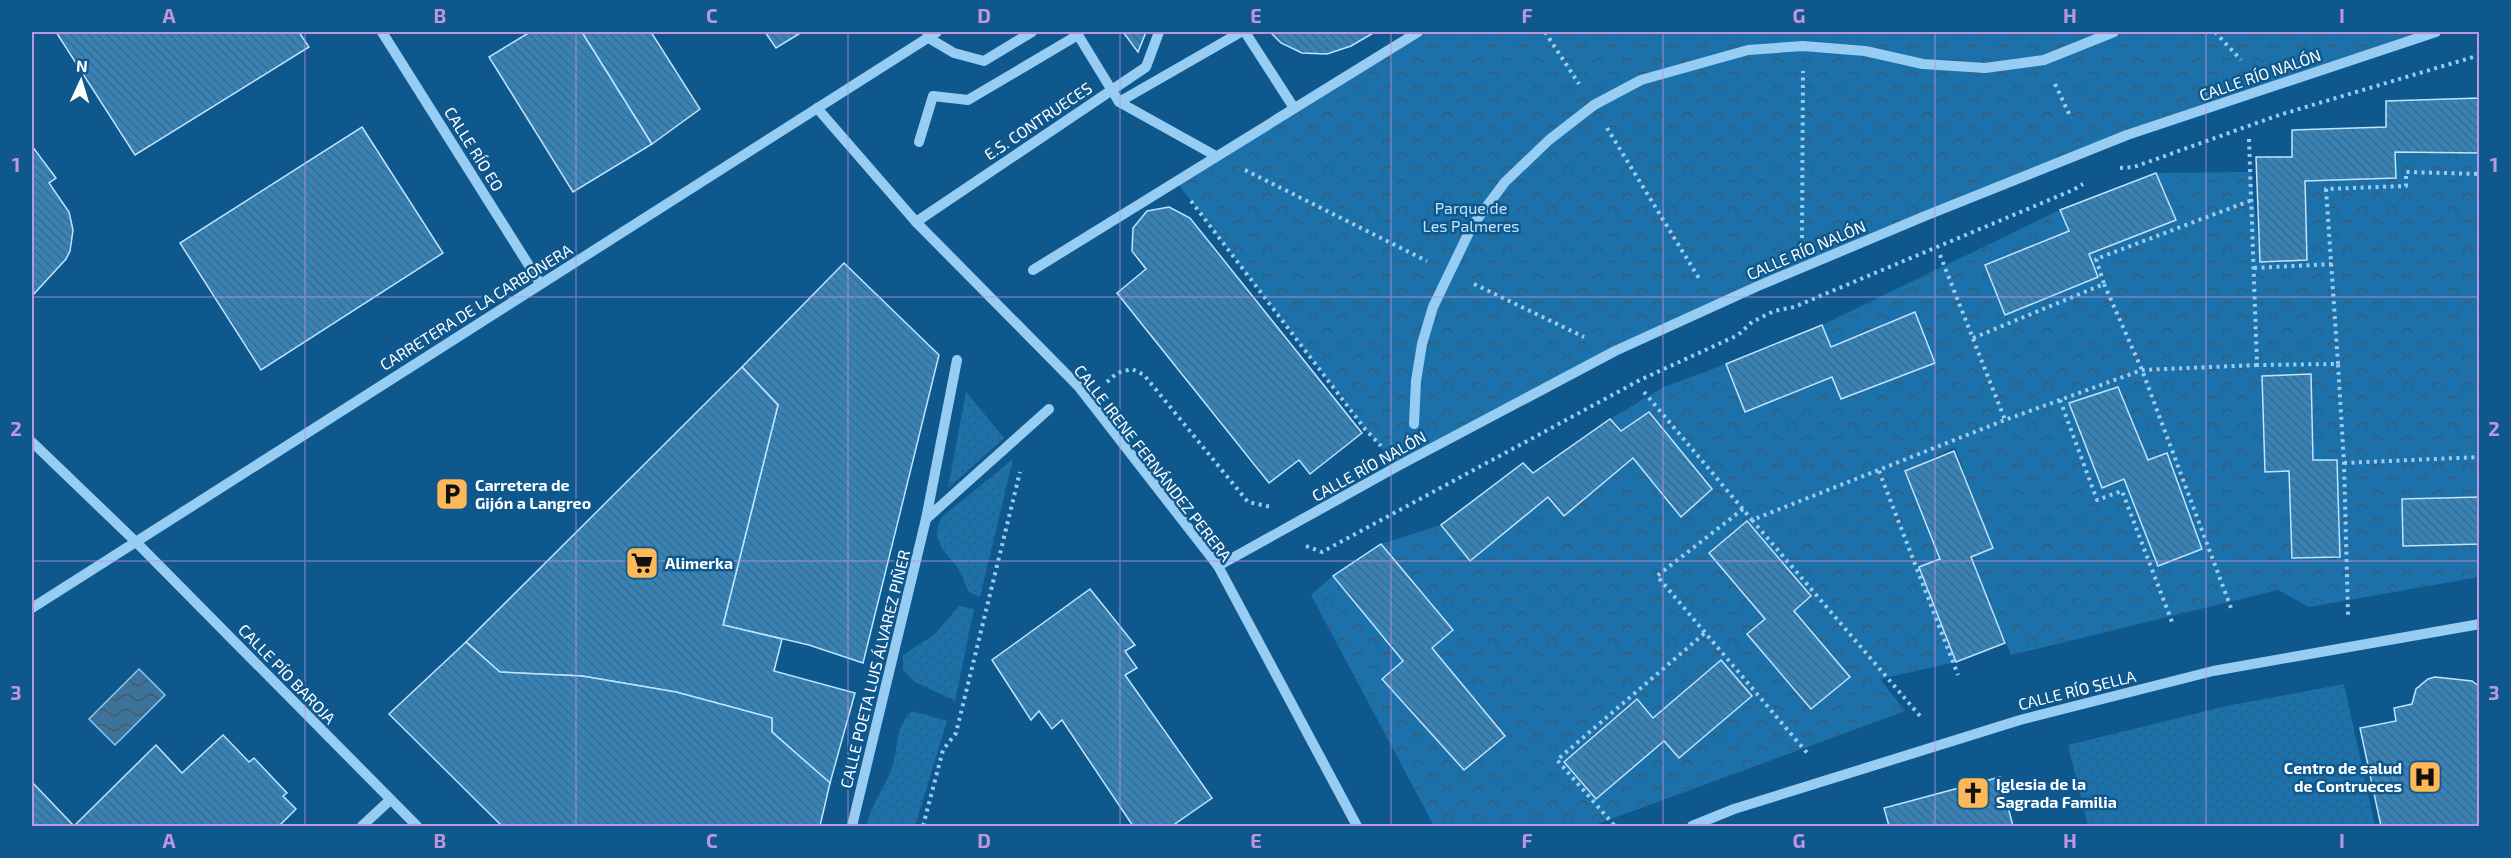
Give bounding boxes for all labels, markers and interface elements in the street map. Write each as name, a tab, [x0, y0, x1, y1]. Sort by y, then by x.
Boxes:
text: A	[162, 3, 176, 27]
text: B	[434, 3, 446, 27]
text: C	[706, 3, 718, 27]
text: D	[977, 3, 991, 27]
text: E	[1250, 3, 1262, 27]
text: F	[1521, 3, 1533, 27]
text: G	[1793, 3, 1805, 27]
text: H	[2063, 3, 2077, 27]
text: I	[2339, 3, 2345, 27]
street label: CALLE RÍO NALÓN	[2196, 45, 2323, 104]
north arrow	[51, 51, 111, 111]
text: N	[76, 56, 89, 75]
street label: E.S. CONTRUECES	[980, 78, 1095, 164]
street label: CALLE RÍO EO	[441, 103, 508, 194]
text: 1	[12, 152, 20, 176]
text: 1	[2490, 152, 2498, 176]
park label: Parque de Les Palmeres	[1423, 198, 1519, 235]
street label: CALLE RÍO NALÓN	[1743, 216, 1868, 283]
street label: CARRETERA DE LA CARBONERA	[376, 239, 575, 374]
street label: CALLE IRENE FERNÁNDEZ PERERA	[1071, 361, 1236, 565]
text: 2	[10, 416, 22, 440]
text: 2	[2488, 416, 2500, 440]
street label: CALLE RÍO NALÓN	[1308, 426, 1429, 505]
place label: Carretera de Gijón a Langreo	[475, 475, 591, 512]
parking icon: Carretera de Gijón a Langreo	[434, 476, 470, 512]
supermarket icon: Alimerka	[624, 545, 660, 581]
street label: CALLE POETA LUIS ÁLVAREZ PIÑER	[836, 548, 913, 790]
place label: Alimerka	[665, 553, 733, 572]
street label: CALLE PÍO BAROJA	[235, 620, 340, 728]
street label: CALLE RÍO SELLA	[2016, 666, 2138, 713]
text: 3	[10, 680, 22, 704]
text: 3	[2488, 680, 2500, 704]
place label: Centro de salud de Contrueces	[2284, 758, 2402, 795]
hospital icon: Centro de salud de Contrueces	[2407, 759, 2443, 795]
place label: Iglesia de la Sagrada Familia	[1996, 774, 2117, 811]
church icon: Iglesia de la Sagrada Familia	[1955, 775, 1991, 811]
text: A	[162, 828, 176, 852]
text: B	[434, 828, 446, 852]
text: C	[706, 828, 718, 852]
text: D	[977, 828, 991, 852]
text: E	[1250, 828, 1262, 852]
text: F	[1521, 828, 1533, 852]
text: G	[1793, 828, 1805, 852]
text: H	[2063, 828, 2077, 852]
text: I	[2339, 828, 2345, 852]

